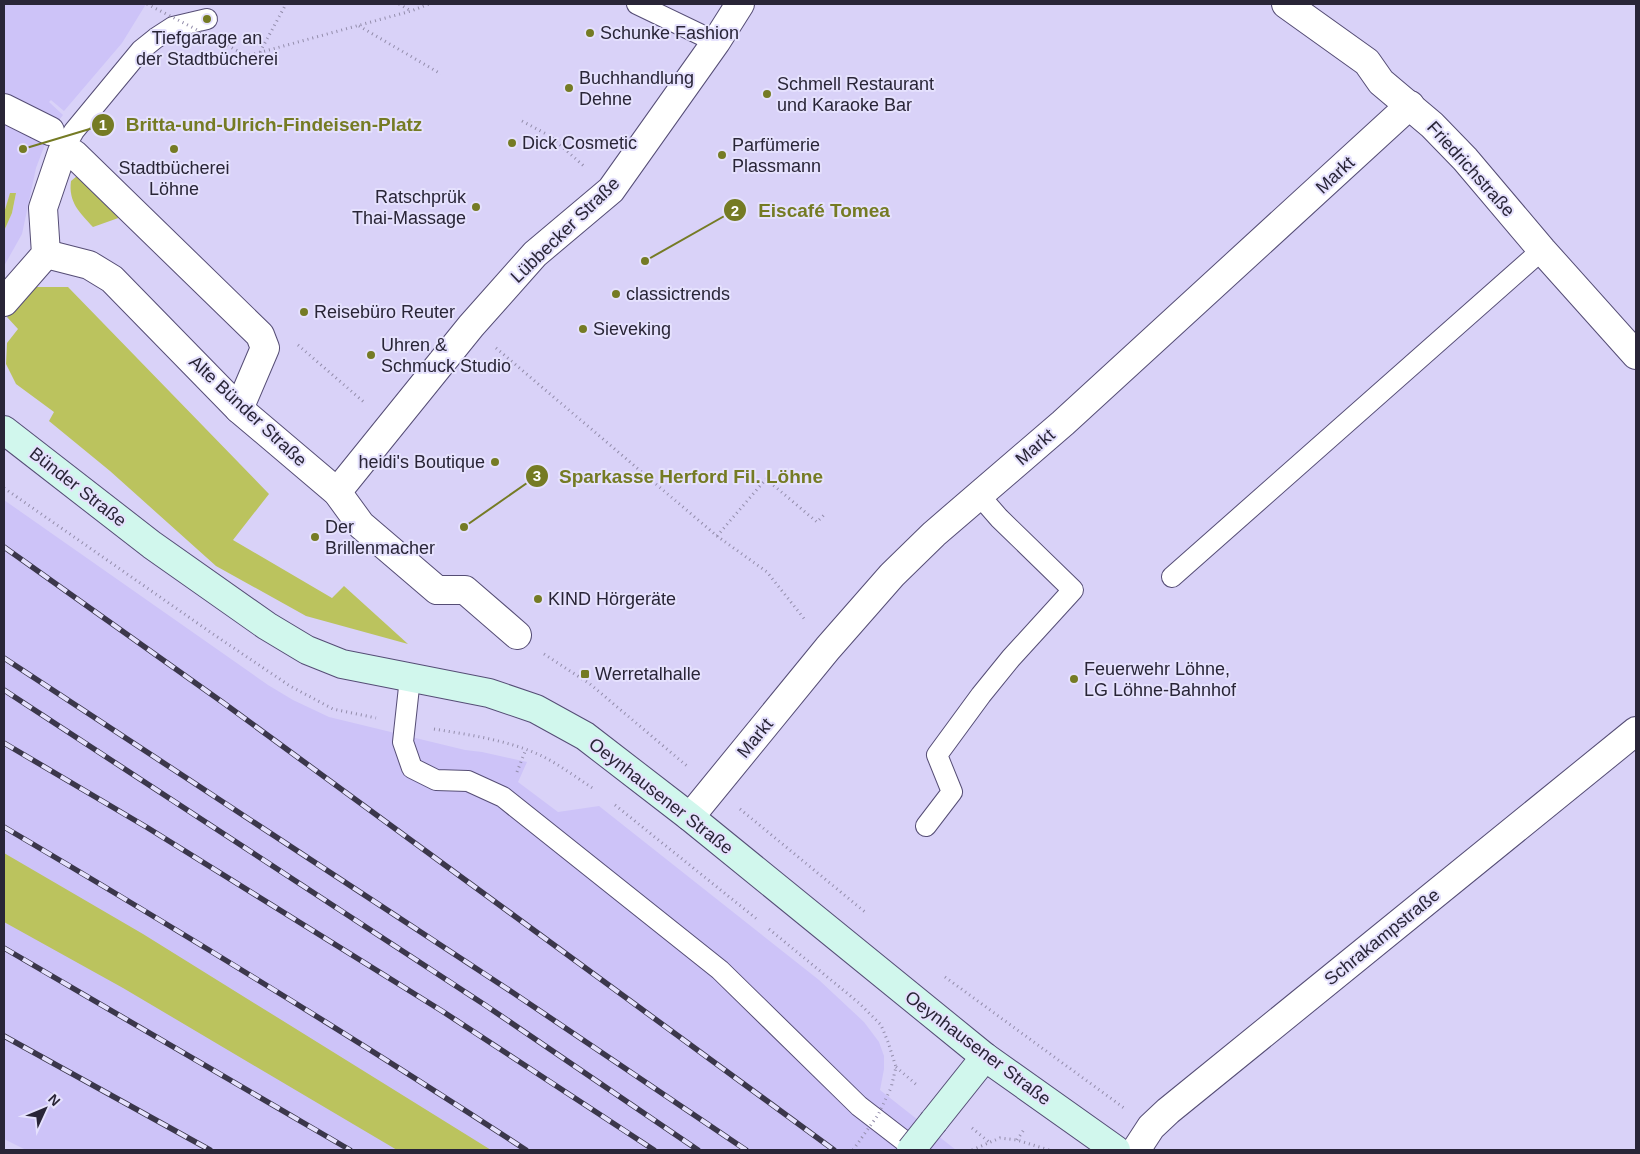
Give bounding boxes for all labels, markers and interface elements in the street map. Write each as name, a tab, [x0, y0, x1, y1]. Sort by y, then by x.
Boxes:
marker: Tiefgarage an der Stadtbücherei	[201, 13, 213, 25]
place label: Schunke Fashion	[600, 23, 739, 43]
marker: Schunke Fashion	[584, 27, 596, 39]
place label: Tiefgarage an der Stadtbücherei	[136, 28, 278, 69]
place label: Buchhandlung Dehne	[579, 68, 694, 109]
place label: Schmell Restaurant und Karaoke Bar	[777, 74, 934, 115]
marker: Buchhandlung Dehne	[563, 82, 575, 94]
marker: Schmell Restaurant und Karaoke Bar	[761, 88, 773, 100]
callout: Britta-und-Ulrich-Findeisen-Platz	[90, 108, 432, 142]
text: Britta-und-Ulrich-Findeisen-Platz	[126, 114, 422, 135]
text: 1	[99, 116, 107, 133]
street label: Friedrichstraße	[1423, 117, 1519, 221]
place label: Dick Cosmetic	[522, 133, 637, 153]
place label: Parfümerie Plassmann	[732, 135, 821, 176]
marker: Dick Cosmetic	[506, 137, 518, 149]
marker: Stadtbücherei Löhne	[168, 143, 180, 155]
marker: Parfümerie Plassmann	[716, 149, 728, 161]
street label: Markt	[1312, 152, 1358, 198]
place label: Stadtbücherei Löhne	[118, 158, 230, 199]
street label: Lübbecker Straße	[507, 173, 623, 287]
place label: Ratschprük Thai-Massage	[352, 187, 467, 228]
callout: Eiscafé Tomea	[723, 193, 900, 227]
text: Eiscafé Tomea	[758, 200, 890, 221]
marker: Ratschprük Thai-Massage	[470, 201, 482, 213]
text: 2	[731, 202, 739, 219]
place label: classictrends	[626, 284, 730, 304]
marker: classictrends	[610, 288, 622, 300]
place label: Reisebüro Reuter	[314, 302, 455, 322]
marker: Reisebüro Reuter	[298, 306, 310, 318]
place label: Sieveking	[593, 319, 671, 339]
marker: Sieveking	[577, 323, 589, 335]
place label: Uhren & Schmuck Studio	[381, 335, 511, 376]
marker: Uhren & Schmuck Studio	[365, 349, 377, 361]
street label: Alte Bünder Straße	[185, 351, 311, 471]
street label: Markt	[1011, 425, 1059, 469]
street label: Bünder Straße	[26, 443, 130, 531]
place label: heidi's Boutique	[358, 452, 485, 472]
marker: heidi's Boutique	[489, 456, 501, 468]
callout: Sparkasse Herford Fil. Löhne	[524, 459, 833, 493]
text: Sparkasse Herford Fil. Löhne	[559, 466, 823, 487]
text: 3	[533, 467, 541, 484]
place label: Der Brillenmacher	[325, 517, 435, 558]
marker: Der Brillenmacher	[309, 531, 321, 543]
place label: KIND Hörgeräte	[548, 589, 676, 609]
marker: KIND Hörgeräte	[532, 593, 544, 605]
place label: Feuerwehr Löhne, LG Löhne-Bahnhof	[1084, 659, 1237, 700]
place label: Werretalhalle	[595, 664, 701, 684]
marker: Werretalhalle	[579, 668, 591, 680]
marker: Feuerwehr Löhne, LG Löhne-Bahnhof	[1068, 673, 1080, 685]
street label: Markt	[733, 714, 777, 762]
street label: Oeynhausener Straße	[585, 734, 737, 858]
street label: Schrakampstraße	[1321, 885, 1443, 989]
street label: Oeynhausener Straße	[901, 987, 1055, 1109]
north arrow	[20, 1084, 70, 1134]
text: N	[45, 1091, 64, 1109]

